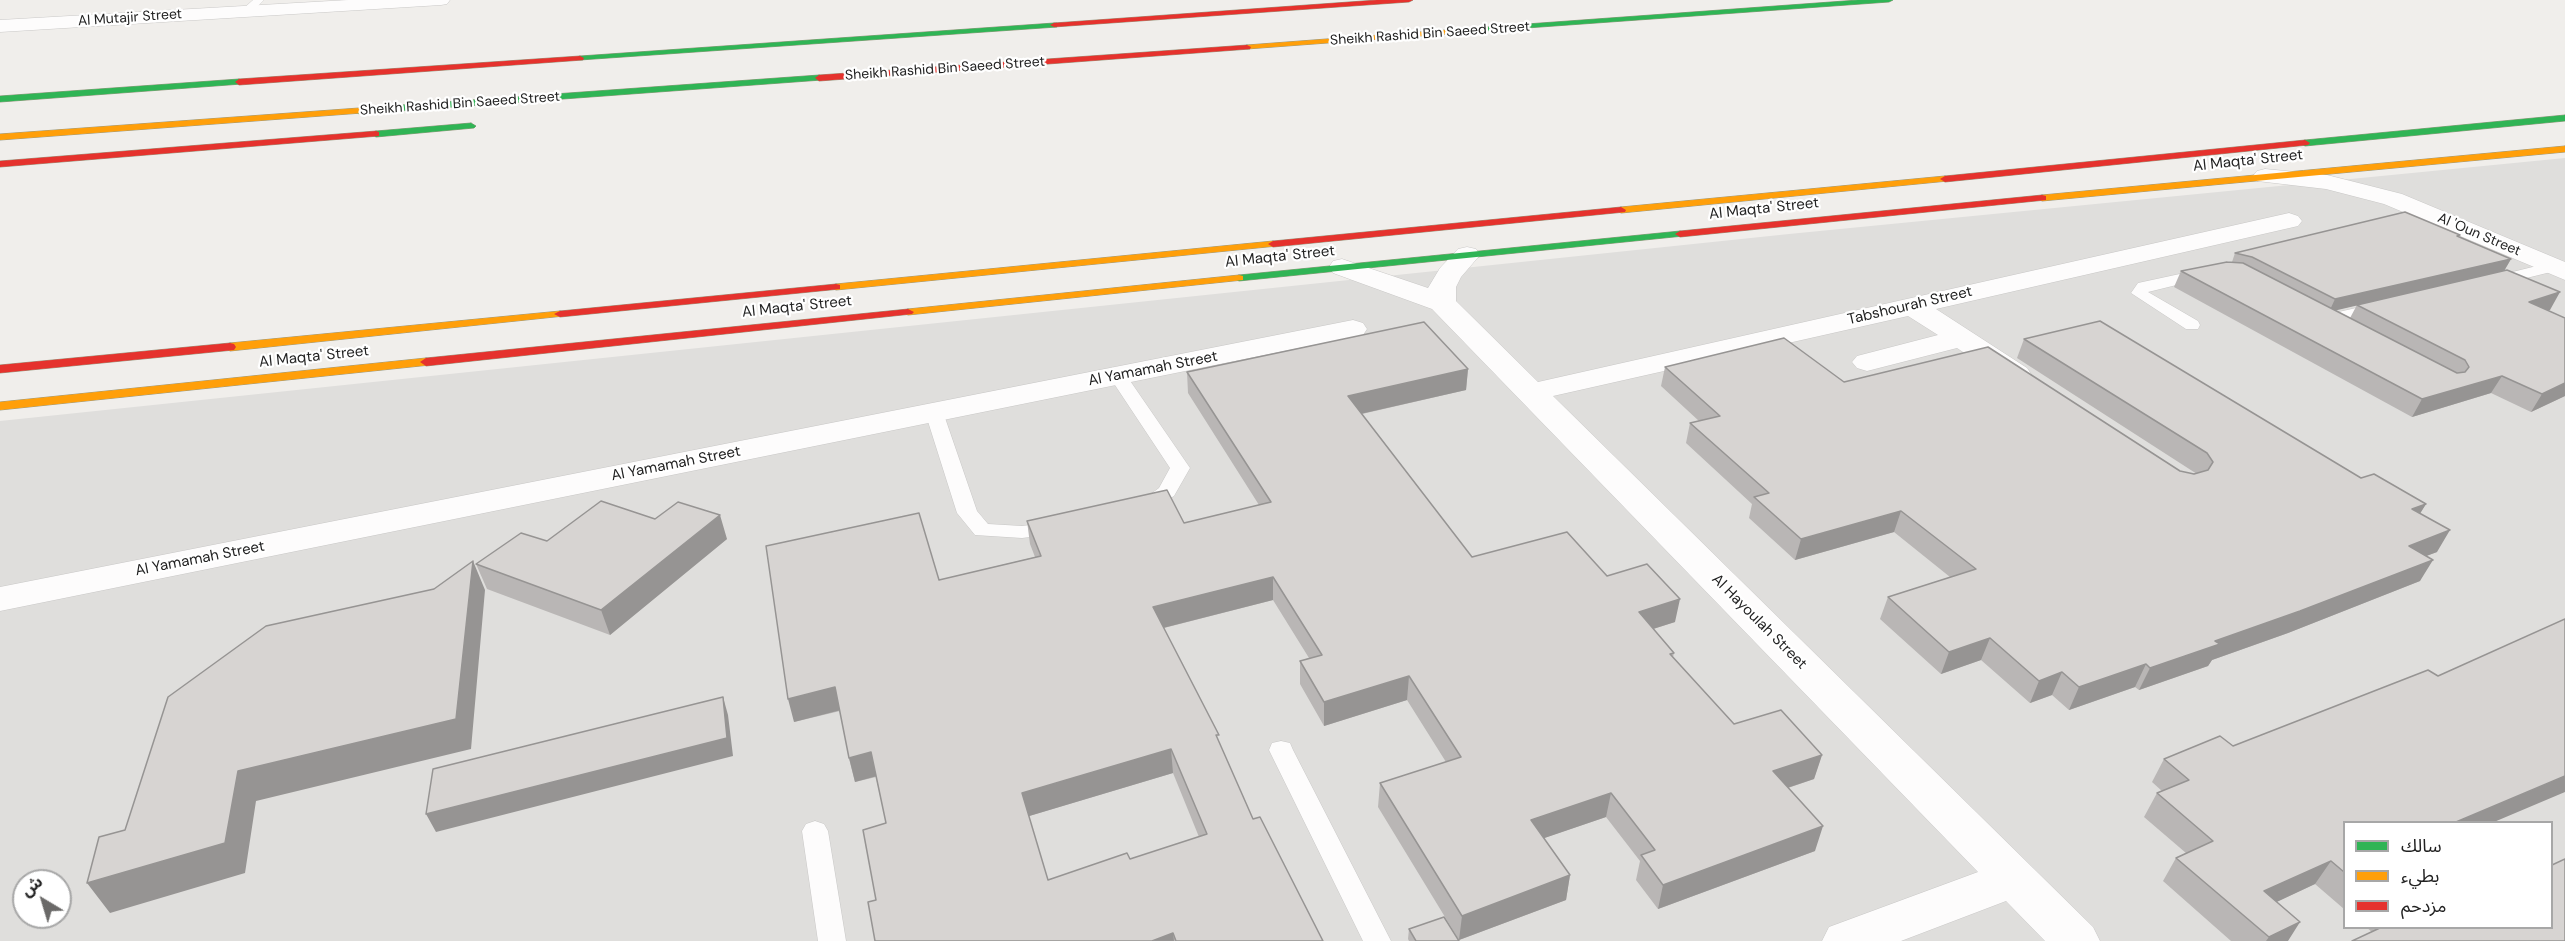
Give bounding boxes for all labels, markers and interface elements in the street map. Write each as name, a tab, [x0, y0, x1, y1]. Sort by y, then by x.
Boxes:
street label: Al Mutajir Street	[77, 6, 183, 30]
street label: Sheikh Rashid Bin Saeed Street	[1329, 19, 1531, 49]
street label: Sheikh Rashid Bin Saeed Street	[844, 54, 1046, 84]
street label: Sheikh Rashid Bin Saeed Street	[359, 89, 561, 119]
street label: Al Maqta' Street	[2192, 146, 2304, 176]
street label: Al Maqta' Street	[1708, 194, 1820, 224]
street label: Al 'Oun Street	[2435, 210, 2523, 260]
street label: Al Maqta' Street	[1224, 242, 1336, 272]
street label: Tabshourah Street	[1846, 283, 1974, 329]
street label: Al Maqta' Street	[741, 292, 853, 322]
street label: Al Maqta' Street	[258, 342, 370, 372]
street label: Al Yamamah Street	[1087, 348, 1219, 390]
street label: Al Yamamah Street	[610, 443, 742, 485]
street label: Al Yamamah Street	[134, 538, 266, 580]
street label: Al Hayoulah Street	[1708, 571, 1810, 673]
legend	[2343, 821, 2553, 929]
text: سالك	[2401, 834, 2442, 858]
text: بطيء	[2401, 864, 2439, 888]
north arrow	[12, 869, 72, 929]
text: ش	[17, 871, 47, 901]
text: مزدحم	[2401, 894, 2446, 918]

